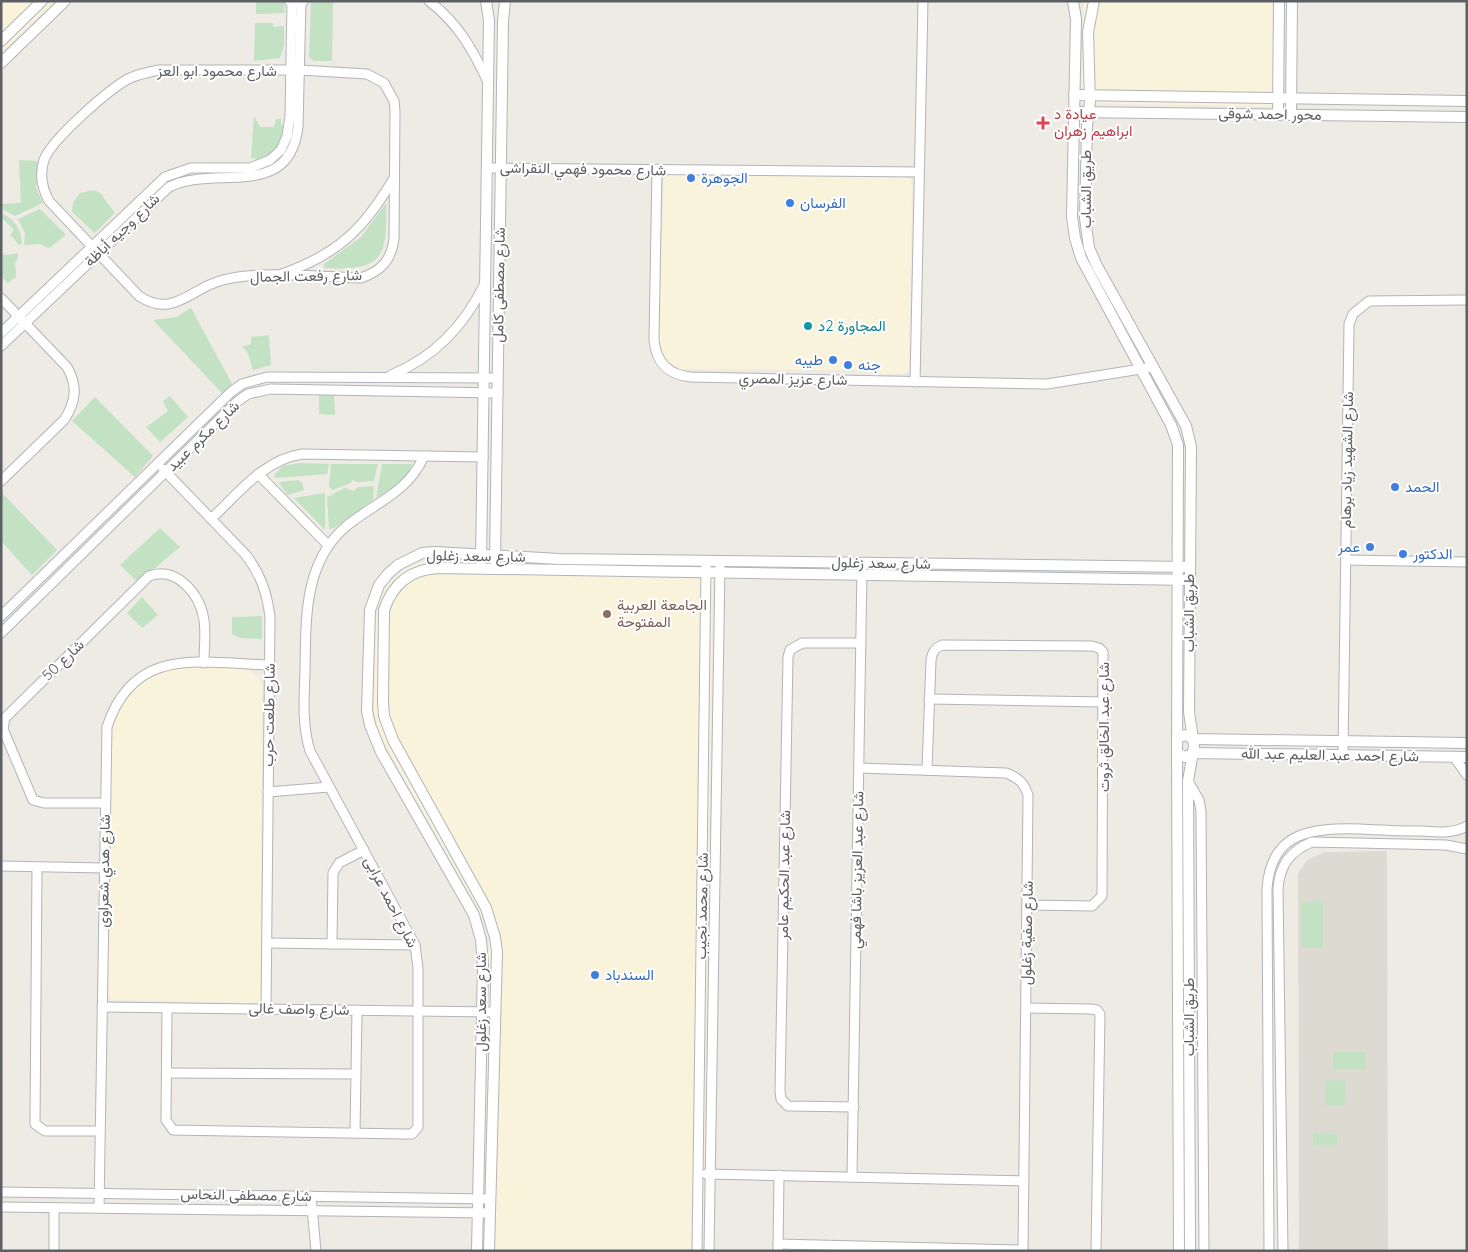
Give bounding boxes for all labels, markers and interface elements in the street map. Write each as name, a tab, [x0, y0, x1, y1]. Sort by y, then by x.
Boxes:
street label: شارع محمود ابو العز	[156, 61, 277, 82]
street label: محور احمد شوقى	[1218, 103, 1322, 125]
place label: عيادة د ابراهيم زهران	[1054, 104, 1132, 141]
marker: عيادة د ابراهيم زهران	[1036, 116, 1050, 130]
street label: طريق الشباب	[1076, 149, 1096, 228]
street label: شارع محمود فهمي النقراشى	[500, 158, 666, 183]
place label: الجوهرة	[701, 168, 748, 187]
marker: الجوهرة	[685, 172, 697, 184]
street label: شارع وجيه أباظة	[80, 189, 165, 272]
place label: الفرسان	[800, 193, 846, 212]
marker: الفرسان	[784, 197, 796, 209]
street label: شارع مصطفى كامل	[488, 227, 511, 343]
street label: شارع رفعت الجمال	[250, 265, 362, 288]
place label: المجاورة 2د	[818, 316, 886, 335]
marker: المجاورة 2د	[802, 320, 814, 332]
place label: طيبه	[795, 350, 823, 369]
marker: طيبه	[827, 354, 839, 366]
place label: جنه	[858, 355, 881, 374]
marker: جنه	[842, 359, 854, 371]
street label: شارع عزيز المصري	[738, 368, 848, 393]
street label: شارع الشهيد زياد برهام	[1336, 391, 1359, 529]
street label: شارع مكرم عبيد	[162, 396, 245, 477]
place label: الحمد	[1405, 477, 1440, 496]
marker: الحمد	[1389, 481, 1401, 493]
place label: عمر	[1337, 537, 1360, 556]
marker: عمر	[1364, 541, 1376, 553]
place label: الدكتور	[1412, 544, 1452, 563]
street label: شارع سعد زغلول	[426, 545, 526, 568]
marker: الدكتور	[1397, 548, 1409, 560]
street label: شارع سعد زغلول	[831, 552, 931, 575]
street label: طريق الشباب	[1179, 573, 1199, 652]
place label: الجامعة العربية المفتوحة	[617, 595, 707, 631]
marker: الجامعة العربية المفتوحة	[601, 608, 613, 620]
street label: شارع 50	[38, 635, 89, 686]
street label: شارع عبد الخالق ثروت	[1094, 662, 1115, 792]
street label: شارع طلعت حرب	[258, 663, 281, 767]
street label: شارع احمد عبد العليم عبد الله	[1241, 743, 1419, 768]
street label: شارع عبد العزيز باشا فهمي	[846, 791, 871, 949]
street label: شارع عبد الحكيم عامر	[773, 810, 796, 941]
street label: شارع هدي شعراوى	[93, 814, 118, 928]
street label: شارع محمد نجيب	[691, 852, 714, 960]
street label: شارع احمد عرابى	[358, 853, 423, 952]
street label: شارع صفية زغلول	[1016, 880, 1039, 985]
street label: شارع سعد زغلول	[471, 952, 492, 1052]
place label: السندباد	[605, 965, 654, 984]
marker: السندباد	[589, 969, 601, 981]
street label: طريق الشباب	[1179, 977, 1199, 1056]
street label: شارع واصف غالى	[248, 998, 350, 1021]
street label: شارع مصطفى النحاس	[180, 1184, 312, 1207]

